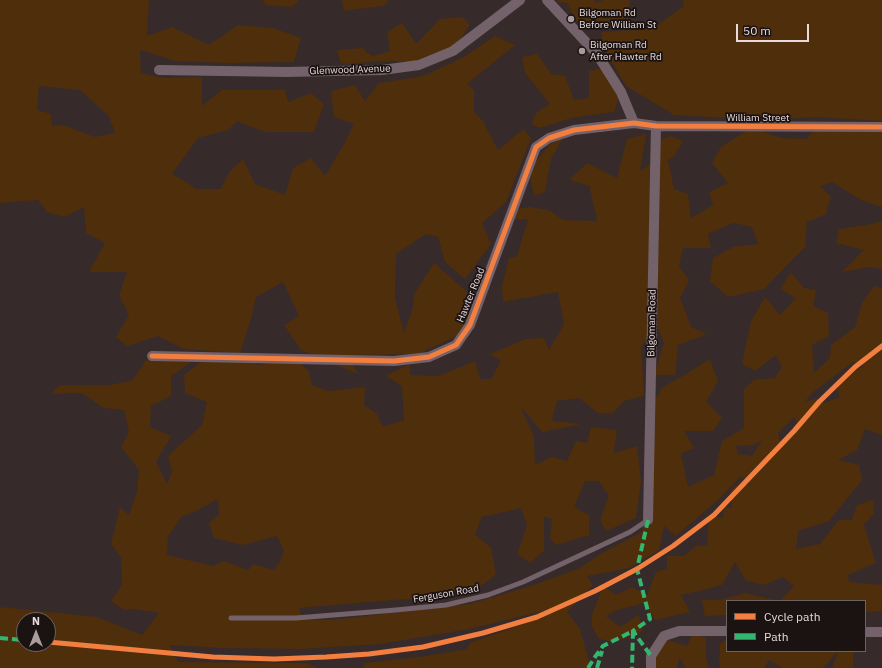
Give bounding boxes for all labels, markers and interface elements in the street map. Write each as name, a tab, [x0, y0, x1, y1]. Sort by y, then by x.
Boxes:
place label: Bilgoman Rd Before William St	[579, 7, 656, 30]
marker: Bilgoman Rd Before William St	[566, 14, 576, 24]
scale bar	[738, 16, 811, 42]
text: 50 m	[743, 23, 771, 38]
place label: Bilgoman Rd After Hawter Rd	[590, 39, 662, 62]
marker: Bilgoman Rd After Hawter Rd	[577, 46, 587, 56]
street label: Glenwood Avenue	[309, 63, 391, 77]
street label: William Street	[726, 112, 790, 124]
street label: Hawter Road	[455, 266, 487, 324]
street label: Bilgoman Road	[645, 289, 659, 357]
street label: Ferguson Road	[412, 582, 480, 606]
legend	[726, 600, 866, 652]
text: Cycle path	[764, 609, 821, 624]
north arrow	[16, 612, 56, 652]
text: N	[32, 614, 40, 628]
text: Path	[764, 629, 789, 644]

